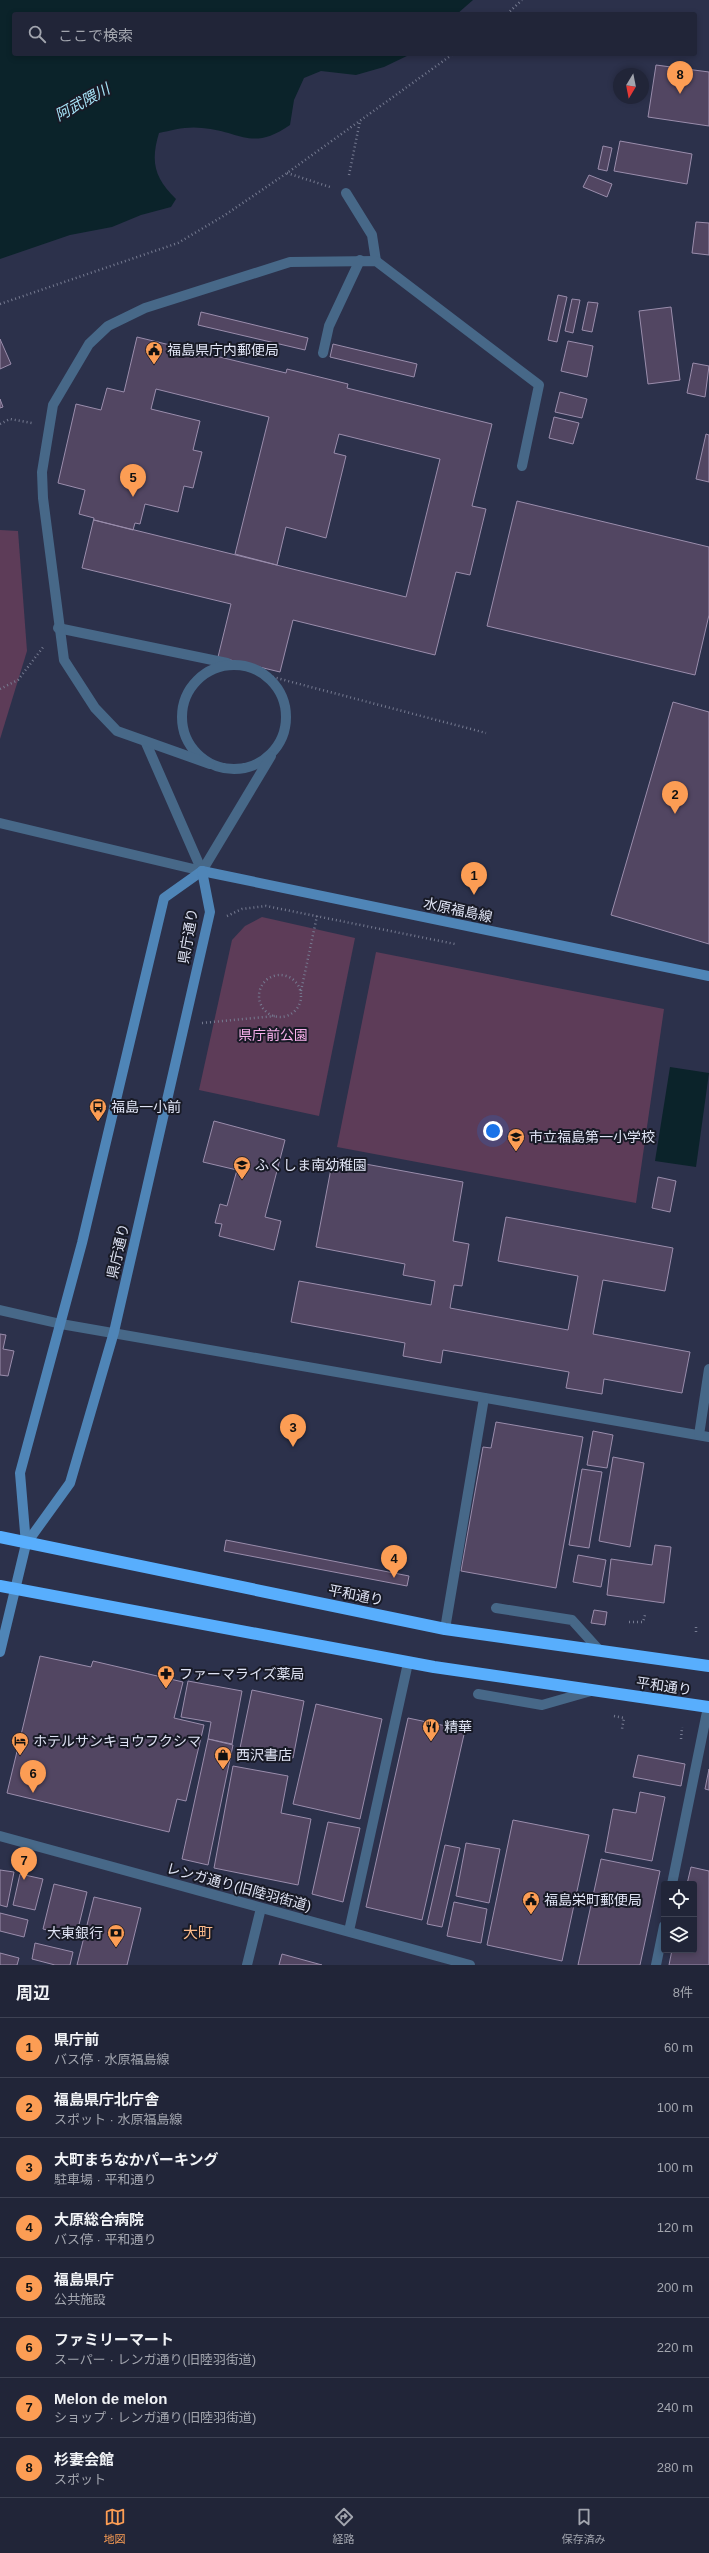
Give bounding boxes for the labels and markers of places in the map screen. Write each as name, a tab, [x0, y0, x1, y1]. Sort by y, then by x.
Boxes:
pin: 8	[667, 61, 693, 94]
public building icon: 福島県庁内郵便局	[144, 340, 164, 365]
place label: 福島県庁内郵便局	[167, 342, 279, 358]
pin: 5	[120, 464, 146, 497]
pin: 2	[662, 781, 688, 814]
pin: 1	[461, 862, 487, 895]
bus stop icon: 福島一小前	[88, 1097, 108, 1122]
place label: 福島一小前	[111, 1099, 181, 1115]
school or university icon: 市立福島第一小学校	[506, 1127, 526, 1152]
place label: 市立福島第一小学校	[529, 1129, 655, 1145]
school or university icon: ふくしま南幼稚園	[232, 1155, 252, 1180]
place label: ふくしま南幼稚園	[255, 1157, 367, 1173]
pin: 3	[280, 1414, 306, 1447]
pin: 4	[381, 1545, 407, 1578]
pharmacy icon: ファーマライズ薬局	[156, 1664, 176, 1689]
place label: ファーマライズ薬局	[179, 1666, 305, 1682]
restaurant icon: 精華	[421, 1717, 441, 1742]
place label: 精華	[444, 1719, 472, 1735]
hotel icon: ホテルサンキョウフクシマ	[10, 1731, 30, 1756]
place label: ホテルサンキョウフクシマ	[33, 1733, 201, 1749]
shop icon: 西沢書店	[213, 1745, 233, 1770]
place label: 西沢書店	[236, 1747, 292, 1763]
pin: 6	[20, 1760, 46, 1793]
pin: 7	[11, 1847, 37, 1880]
public building icon: 福島栄町郵便局	[521, 1890, 541, 1915]
place label: 福島栄町郵便局	[544, 1892, 642, 1908]
bank icon: 大東銀行	[106, 1923, 126, 1948]
place label: 大東銀行	[47, 1925, 103, 1941]

